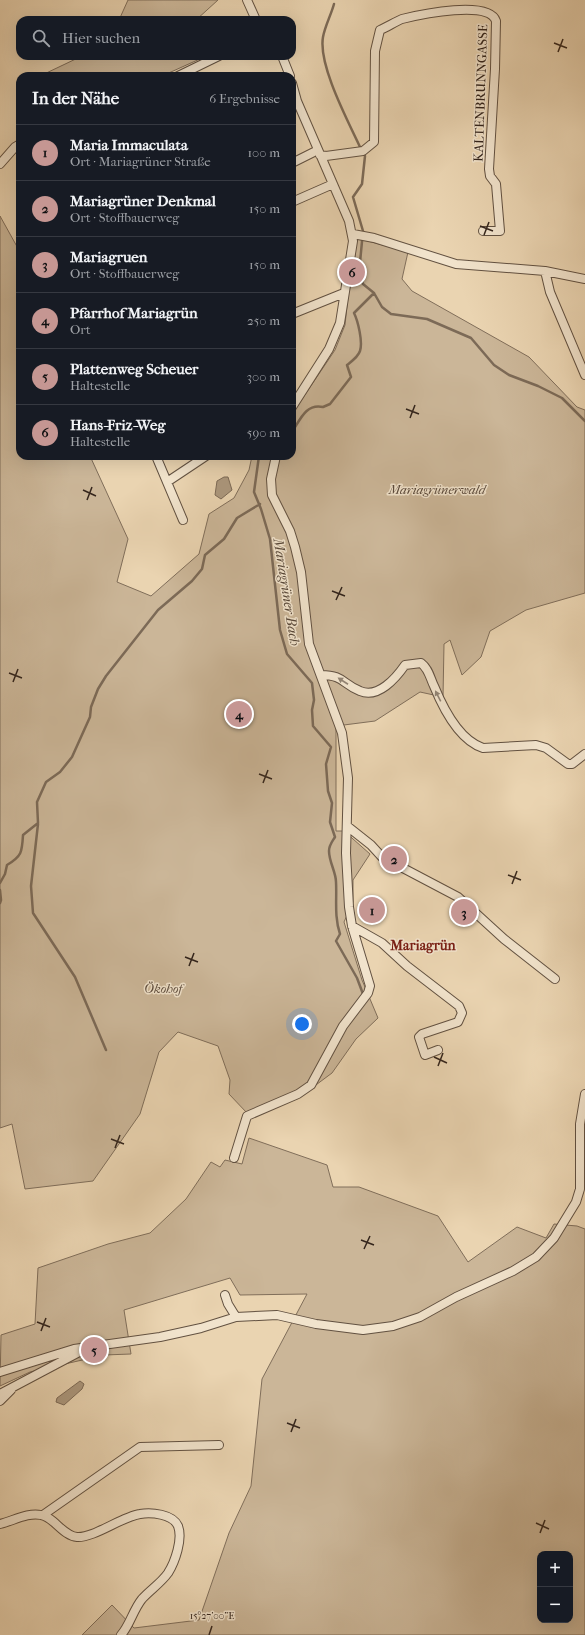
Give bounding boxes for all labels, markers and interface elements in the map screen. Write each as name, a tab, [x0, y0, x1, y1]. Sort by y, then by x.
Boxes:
search box	[16, 16, 296, 60]
street label: KALTENBRUNNGASSE	[471, 24, 490, 162]
icon: search	[30, 27, 52, 49]
text: Hier suchen	[62, 29, 140, 47]
text: In der Nähe	[32, 88, 119, 108]
text: 6 Ergebnisse	[209, 91, 280, 106]
text: Maria Immaculata	[70, 136, 188, 154]
text: 1	[43, 145, 47, 160]
text: 100 m	[247, 145, 280, 160]
text: Ort · Mariagrüner Straße	[70, 154, 211, 169]
text: Mariagrüner Denkmal	[70, 192, 216, 210]
text: 2	[42, 201, 48, 216]
text: 150 m	[249, 201, 280, 216]
text: Ort · Stoffbauerweg	[70, 210, 179, 225]
text: Mariagruen	[70, 248, 148, 266]
text: 3	[42, 257, 48, 272]
text: 150 m	[249, 257, 280, 272]
pin: 6	[339, 257, 365, 287]
text: Ort · Stoffbauerweg	[70, 266, 179, 281]
text: Pfarrhof Mariagrün	[70, 304, 198, 322]
text: 4	[41, 313, 49, 328]
text: 250 m	[247, 313, 280, 328]
text: Ort	[70, 322, 91, 337]
text: Plattenweg Scheuer	[70, 360, 198, 378]
text: 5	[42, 369, 48, 384]
text: 300 m	[247, 369, 280, 384]
text: Haltestelle	[70, 378, 130, 393]
text: Hans-Friz-Weg	[70, 416, 165, 434]
text: 6	[41, 425, 49, 440]
text: 590 m	[247, 425, 280, 440]
text: Haltestelle	[70, 434, 130, 449]
park label: Mariagrünerwald	[388, 482, 488, 497]
water label: Mariagrüner Bach	[269, 536, 303, 647]
one-way arrow	[338, 677, 349, 684]
one-way arrow	[435, 690, 442, 701]
pin: 4	[226, 699, 252, 729]
pin: 2	[381, 844, 407, 874]
pin: 1	[359, 895, 385, 925]
pin: 3	[451, 897, 477, 927]
district label: Mariagrün	[389, 937, 457, 954]
park label: Ökohof	[144, 981, 185, 996]
your location	[292, 1014, 312, 1034]
pin: 5	[81, 1335, 107, 1365]
map controls	[537, 1551, 573, 1623]
button: +	[537, 1551, 573, 1587]
button: −	[537, 1587, 573, 1623]
text: 15°27'00"E	[190, 1610, 234, 1622]

